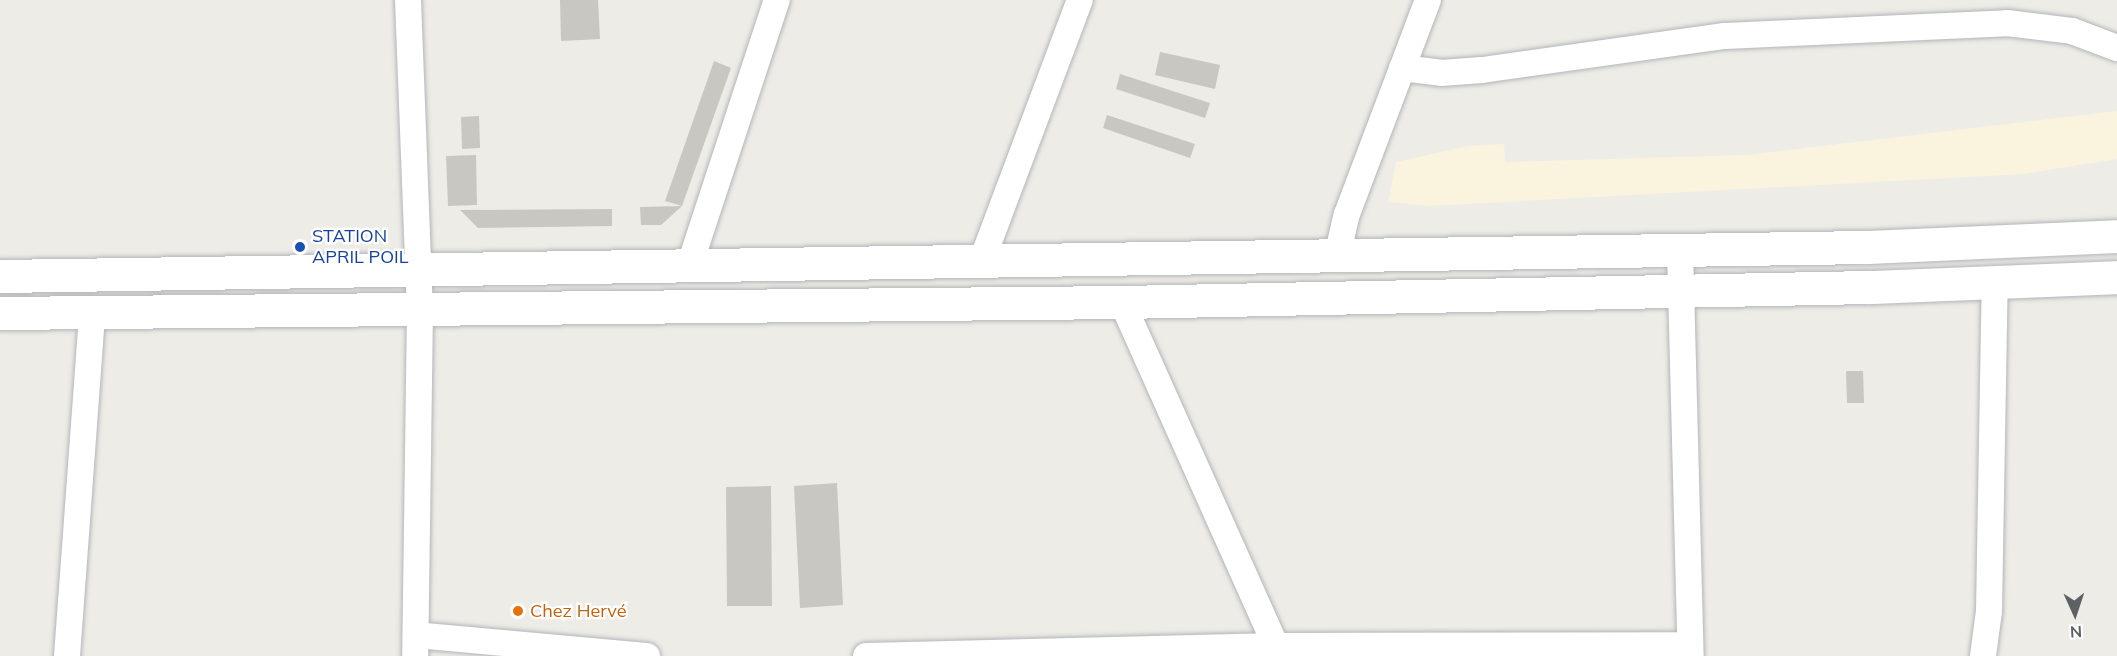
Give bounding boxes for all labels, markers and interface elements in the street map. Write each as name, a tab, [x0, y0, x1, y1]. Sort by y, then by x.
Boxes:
place label: STATION APRIL POIL	[312, 226, 409, 268]
marker: STATION APRIL POIL	[293, 240, 307, 254]
north arrow	[2045, 584, 2105, 644]
place label: Chez Hervé	[530, 600, 627, 622]
marker: Chez Hervé	[511, 604, 525, 618]
text: N	[2069, 622, 2083, 642]

